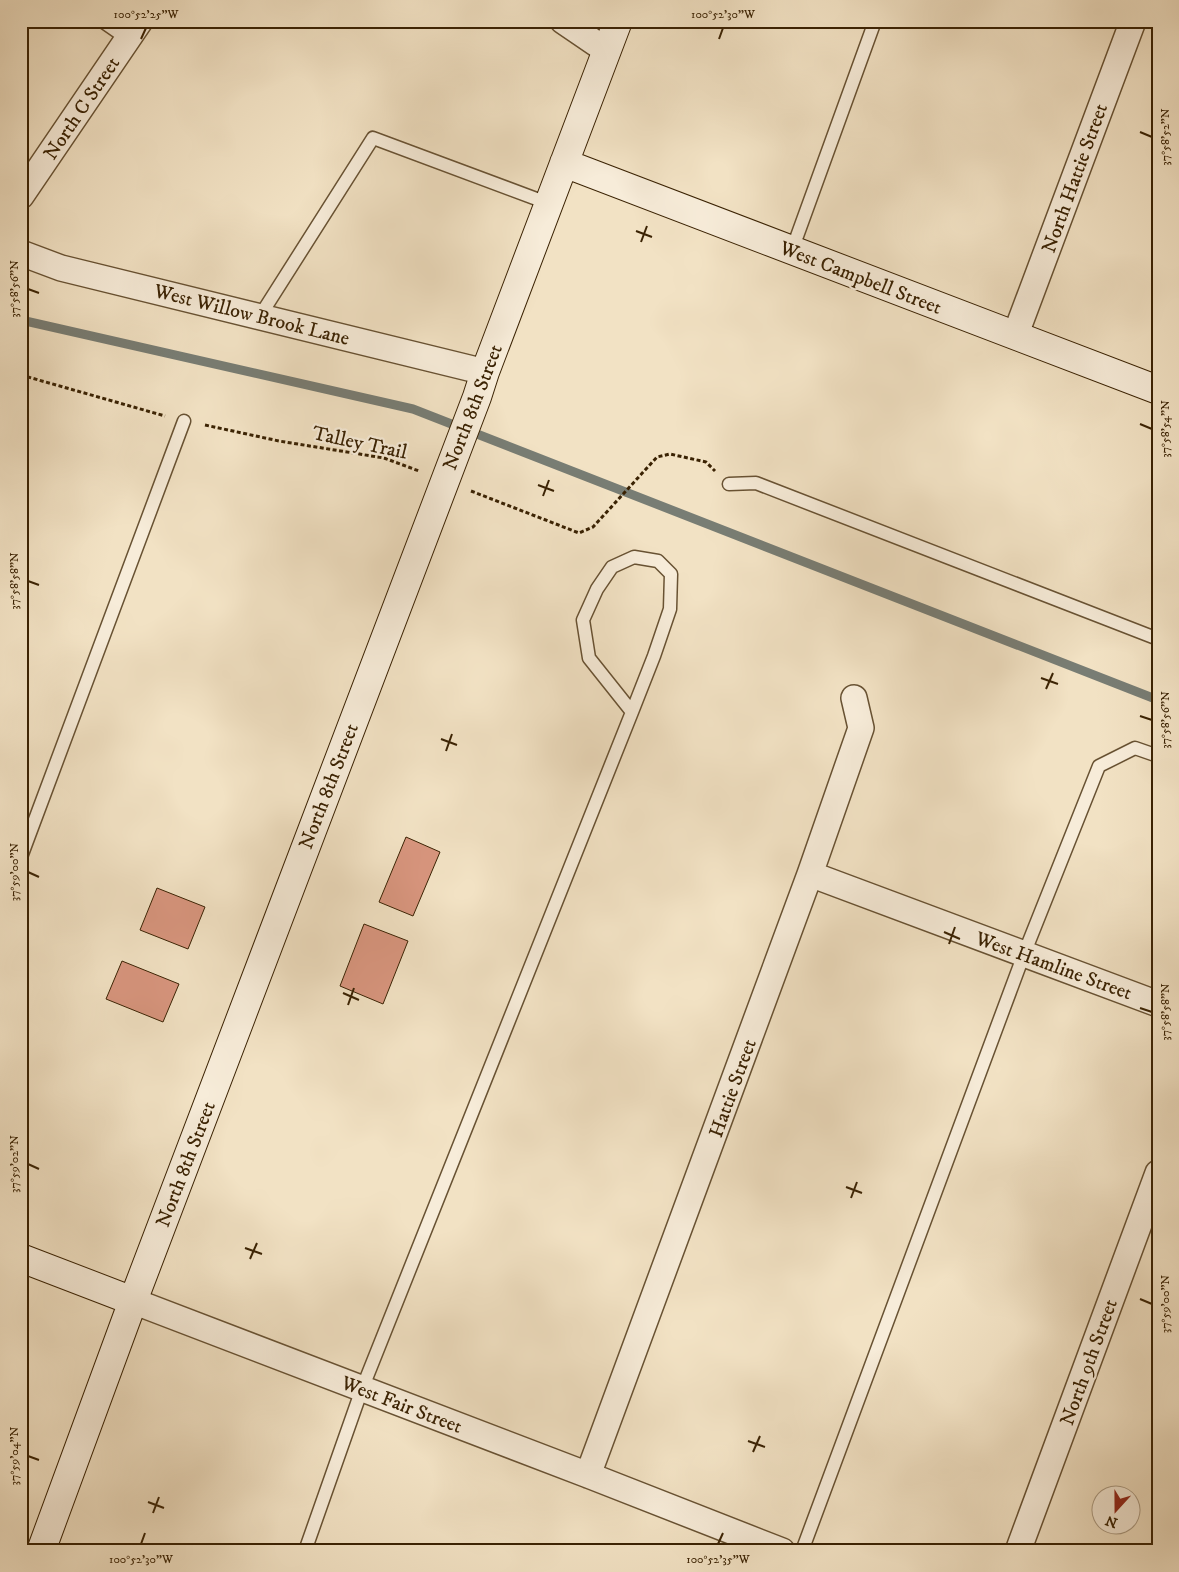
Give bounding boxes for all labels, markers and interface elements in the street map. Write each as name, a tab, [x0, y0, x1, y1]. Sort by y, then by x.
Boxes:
text: 100°52'25"W	[114, 7, 179, 22]
text: 100°52'30"W	[691, 7, 756, 22]
street label: North C Street	[39, 52, 126, 165]
street label: North Hattie Street	[1037, 100, 1114, 257]
text: 37°58'52"N	[1158, 108, 1173, 166]
street label: West Campbell Street	[775, 236, 945, 321]
text: 37°58'56"N	[7, 260, 22, 318]
street label: West Willow Brook Lane	[150, 279, 352, 352]
street label: North 8th Street	[438, 341, 509, 474]
text: 37°58'54"N	[1158, 400, 1173, 458]
street label: Talley Trail	[310, 421, 409, 466]
text: 37°58'58"N	[7, 552, 22, 610]
text: 37°58'56"N	[1158, 691, 1173, 749]
street label: North 8th Street	[294, 720, 365, 853]
text: 37°59'00"N	[7, 843, 22, 901]
street label: West Hamline Street	[971, 926, 1135, 1006]
text: 37°58'58"N	[1158, 983, 1173, 1041]
street label: Hattie Street	[704, 1036, 763, 1141]
street label: North 8th Street	[151, 1098, 222, 1231]
text: 37°59'02"N	[7, 1135, 22, 1193]
text: 37°59'00"N	[1158, 1275, 1173, 1333]
street label: North 9th Street	[1055, 1296, 1124, 1429]
street label: West Fair Street	[337, 1371, 465, 1440]
text: 37°59'04"N	[7, 1426, 22, 1485]
north arrow	[1092, 1484, 1142, 1534]
text: N	[1103, 1511, 1120, 1532]
text: 100°52'30"W	[109, 1552, 174, 1567]
text: 100°52'35"W	[686, 1552, 751, 1567]

